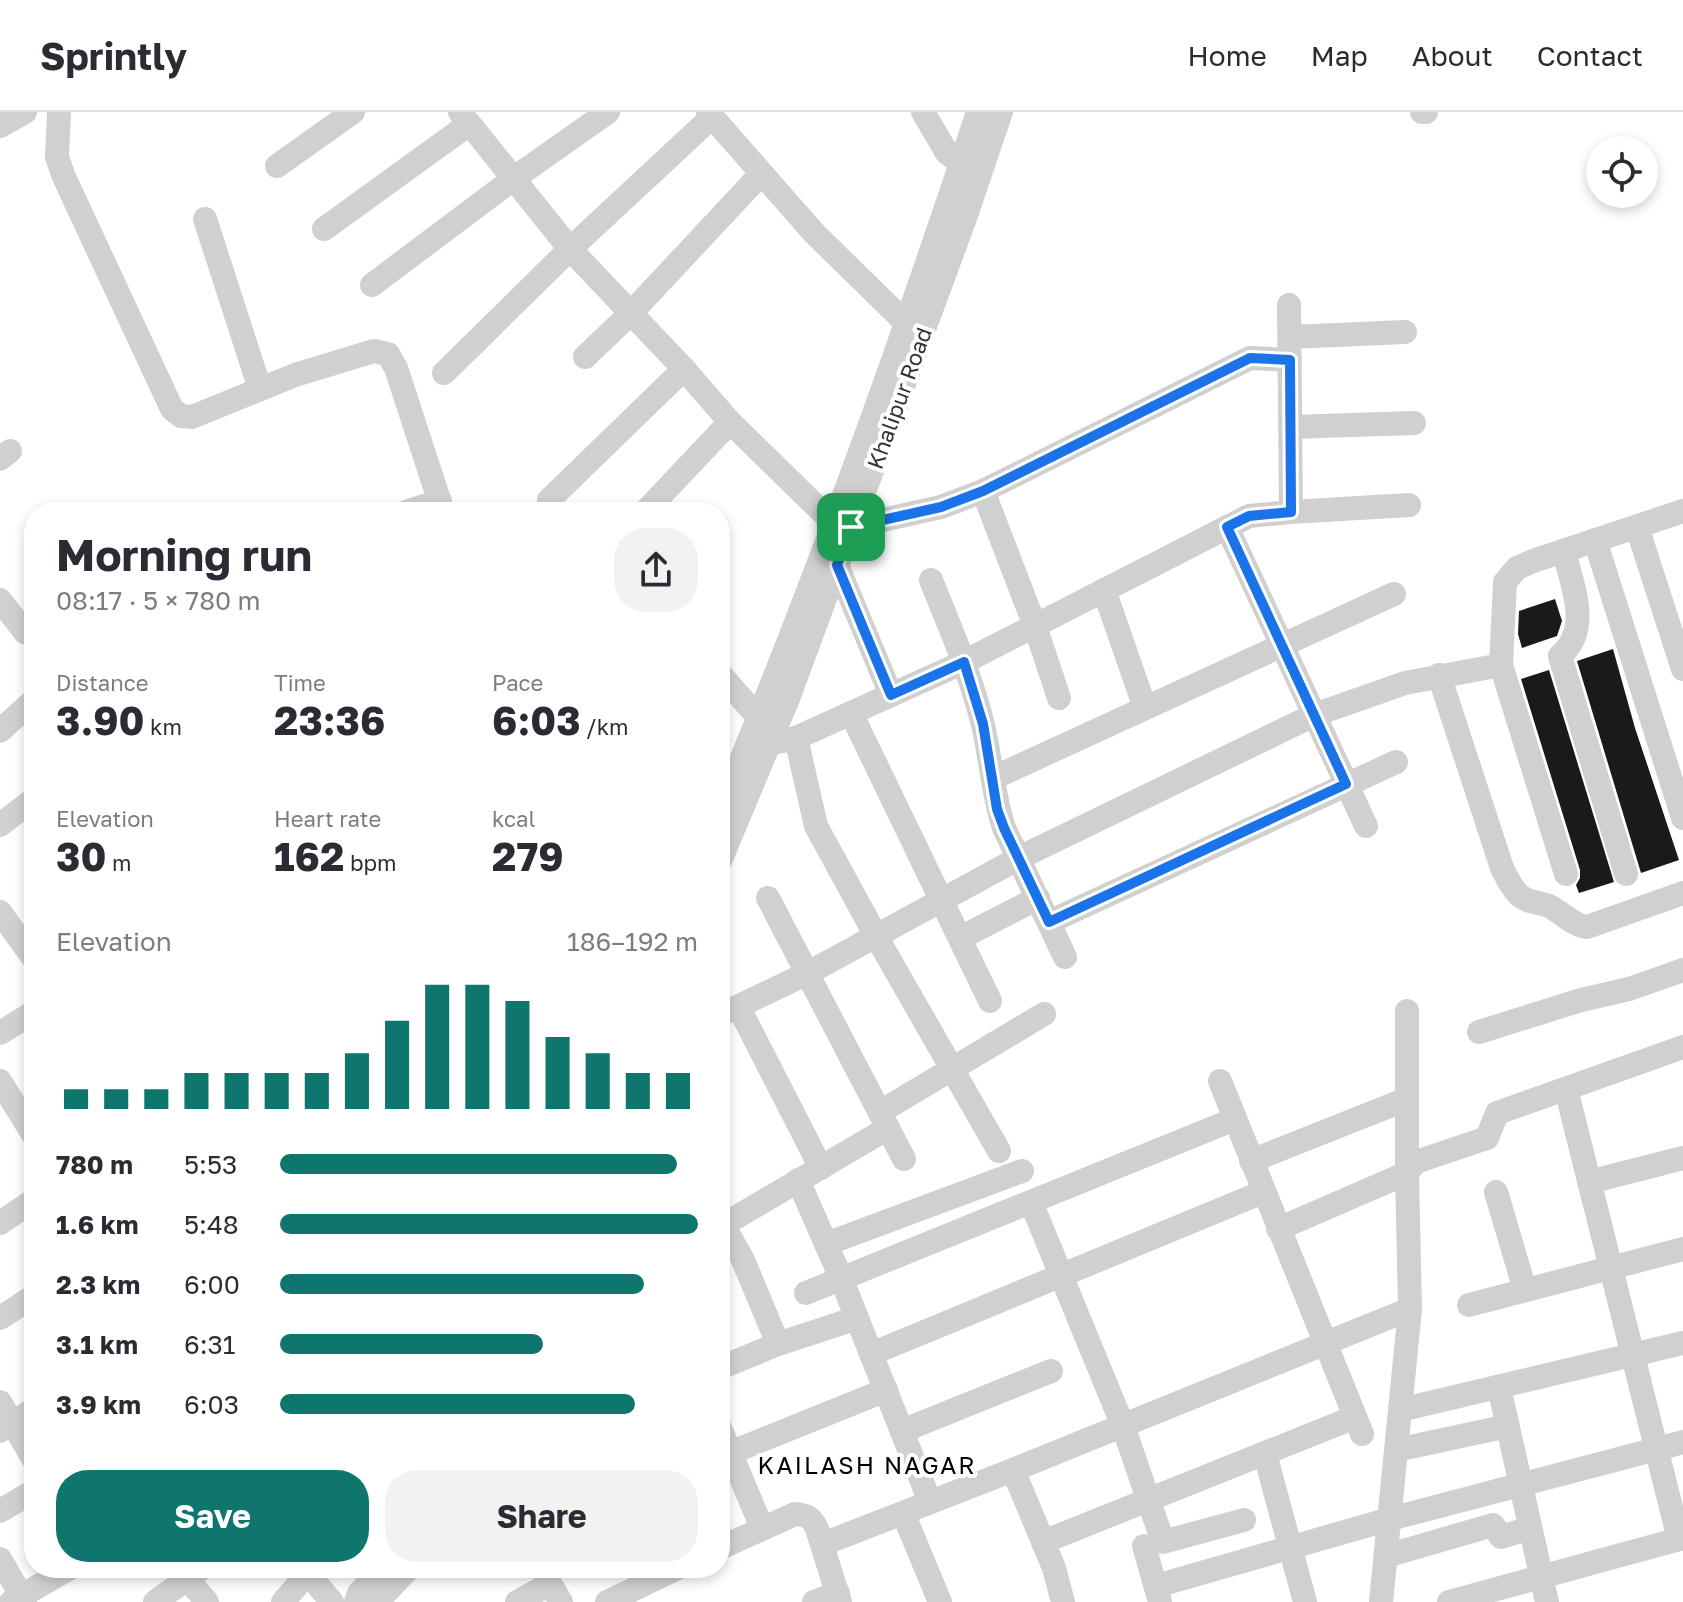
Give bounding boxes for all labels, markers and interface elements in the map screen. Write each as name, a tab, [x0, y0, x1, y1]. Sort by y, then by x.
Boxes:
text: Sprintly	[40, 33, 187, 78]
text: Home	[1188, 39, 1267, 72]
text: Map	[1311, 39, 1368, 72]
text: About	[1412, 39, 1493, 72]
text: Contact	[1537, 39, 1643, 72]
map controls	[1586, 136, 1658, 208]
button: locate	[1586, 136, 1658, 208]
street label: Khalipur Road	[861, 323, 937, 473]
pin	[817, 493, 885, 561]
icon: arrive	[829, 505, 873, 549]
text: Morning run	[56, 528, 312, 581]
button: share	[614, 528, 698, 612]
text: 08:17 · 5 × 780 m	[56, 585, 261, 616]
text: Distance	[56, 669, 148, 696]
text: Time	[274, 669, 326, 696]
text: Pace	[492, 669, 543, 696]
text: 3.90	[56, 696, 145, 744]
text: 23:36	[274, 696, 385, 744]
text: 6:03	[492, 696, 581, 744]
text: km	[145, 713, 182, 740]
text: /km	[581, 713, 629, 740]
text: Elevation	[56, 805, 154, 832]
text: Heart rate	[274, 805, 381, 832]
text: kcal	[492, 805, 535, 832]
text: 30	[56, 832, 106, 880]
text: 162	[274, 832, 344, 880]
text: 279	[492, 832, 564, 880]
text: m	[106, 849, 131, 876]
text: bpm	[344, 849, 396, 876]
text: Elevation	[56, 926, 172, 957]
text: 186–192 m	[567, 926, 698, 957]
text: 780 m	[56, 1149, 133, 1180]
text: 5:53	[184, 1149, 237, 1180]
text: 1.6 km	[56, 1209, 139, 1240]
text: 5:48	[184, 1209, 239, 1240]
text: 2.3 km	[56, 1269, 140, 1300]
text: 6:00	[184, 1269, 240, 1300]
text: 3.1 km	[56, 1329, 138, 1360]
text: 6:31	[184, 1329, 235, 1360]
text: 3.9 km	[56, 1389, 141, 1420]
text: 6:03	[184, 1389, 239, 1420]
district label: KAILASH NAGAR	[757, 1450, 977, 1479]
button: Save	[56, 1470, 369, 1562]
button: Share	[385, 1470, 698, 1562]

